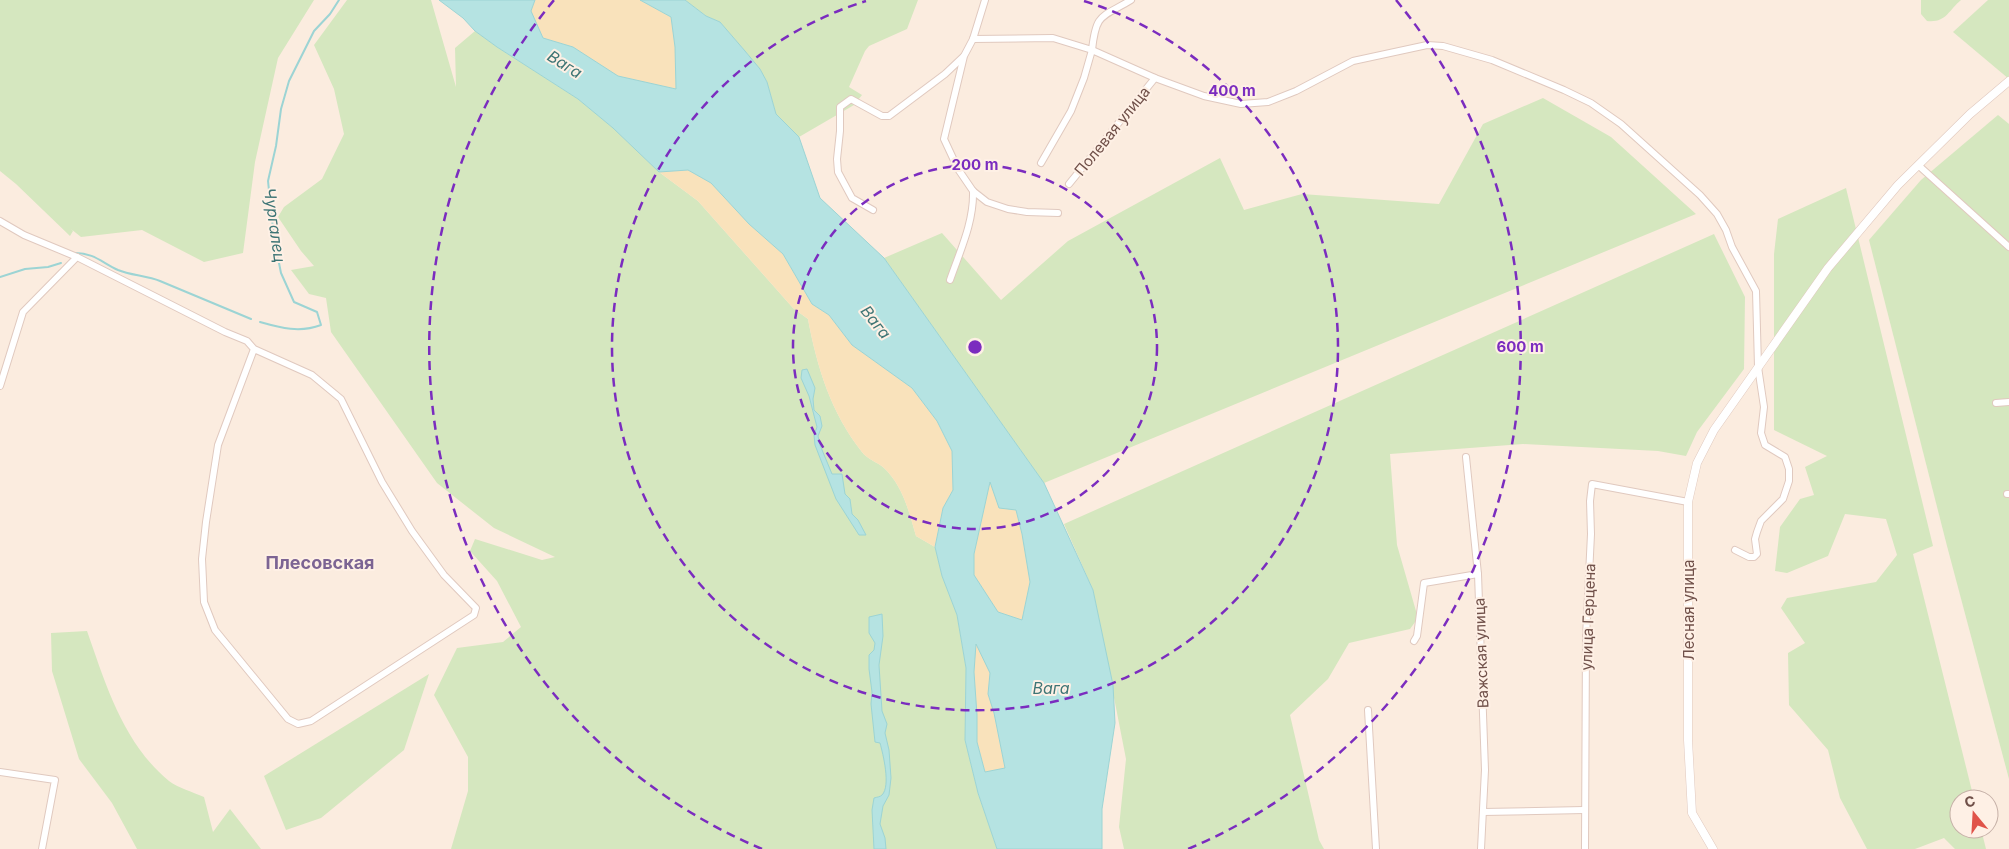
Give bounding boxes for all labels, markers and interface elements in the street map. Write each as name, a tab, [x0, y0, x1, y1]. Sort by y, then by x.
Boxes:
water label: Вага	[544, 46, 586, 82]
text: 400 m	[1208, 81, 1256, 100]
street label: Полевая улица	[1070, 82, 1154, 180]
text: 200 m	[952, 155, 998, 174]
water label: Чургалец	[260, 187, 290, 263]
water label: Вага	[857, 301, 896, 343]
text: 600 m	[1496, 337, 1544, 356]
centre of rings	[966, 338, 984, 356]
district label: Плесовская	[266, 552, 374, 573]
street label: Лесная улица	[1679, 560, 1698, 661]
street label: улица Герцена	[1577, 563, 1599, 671]
street label: Важская улица	[1470, 598, 1492, 708]
water label: Вага	[1032, 678, 1070, 698]
north arrow	[1949, 789, 1999, 839]
text: С	[1962, 791, 1977, 811]

